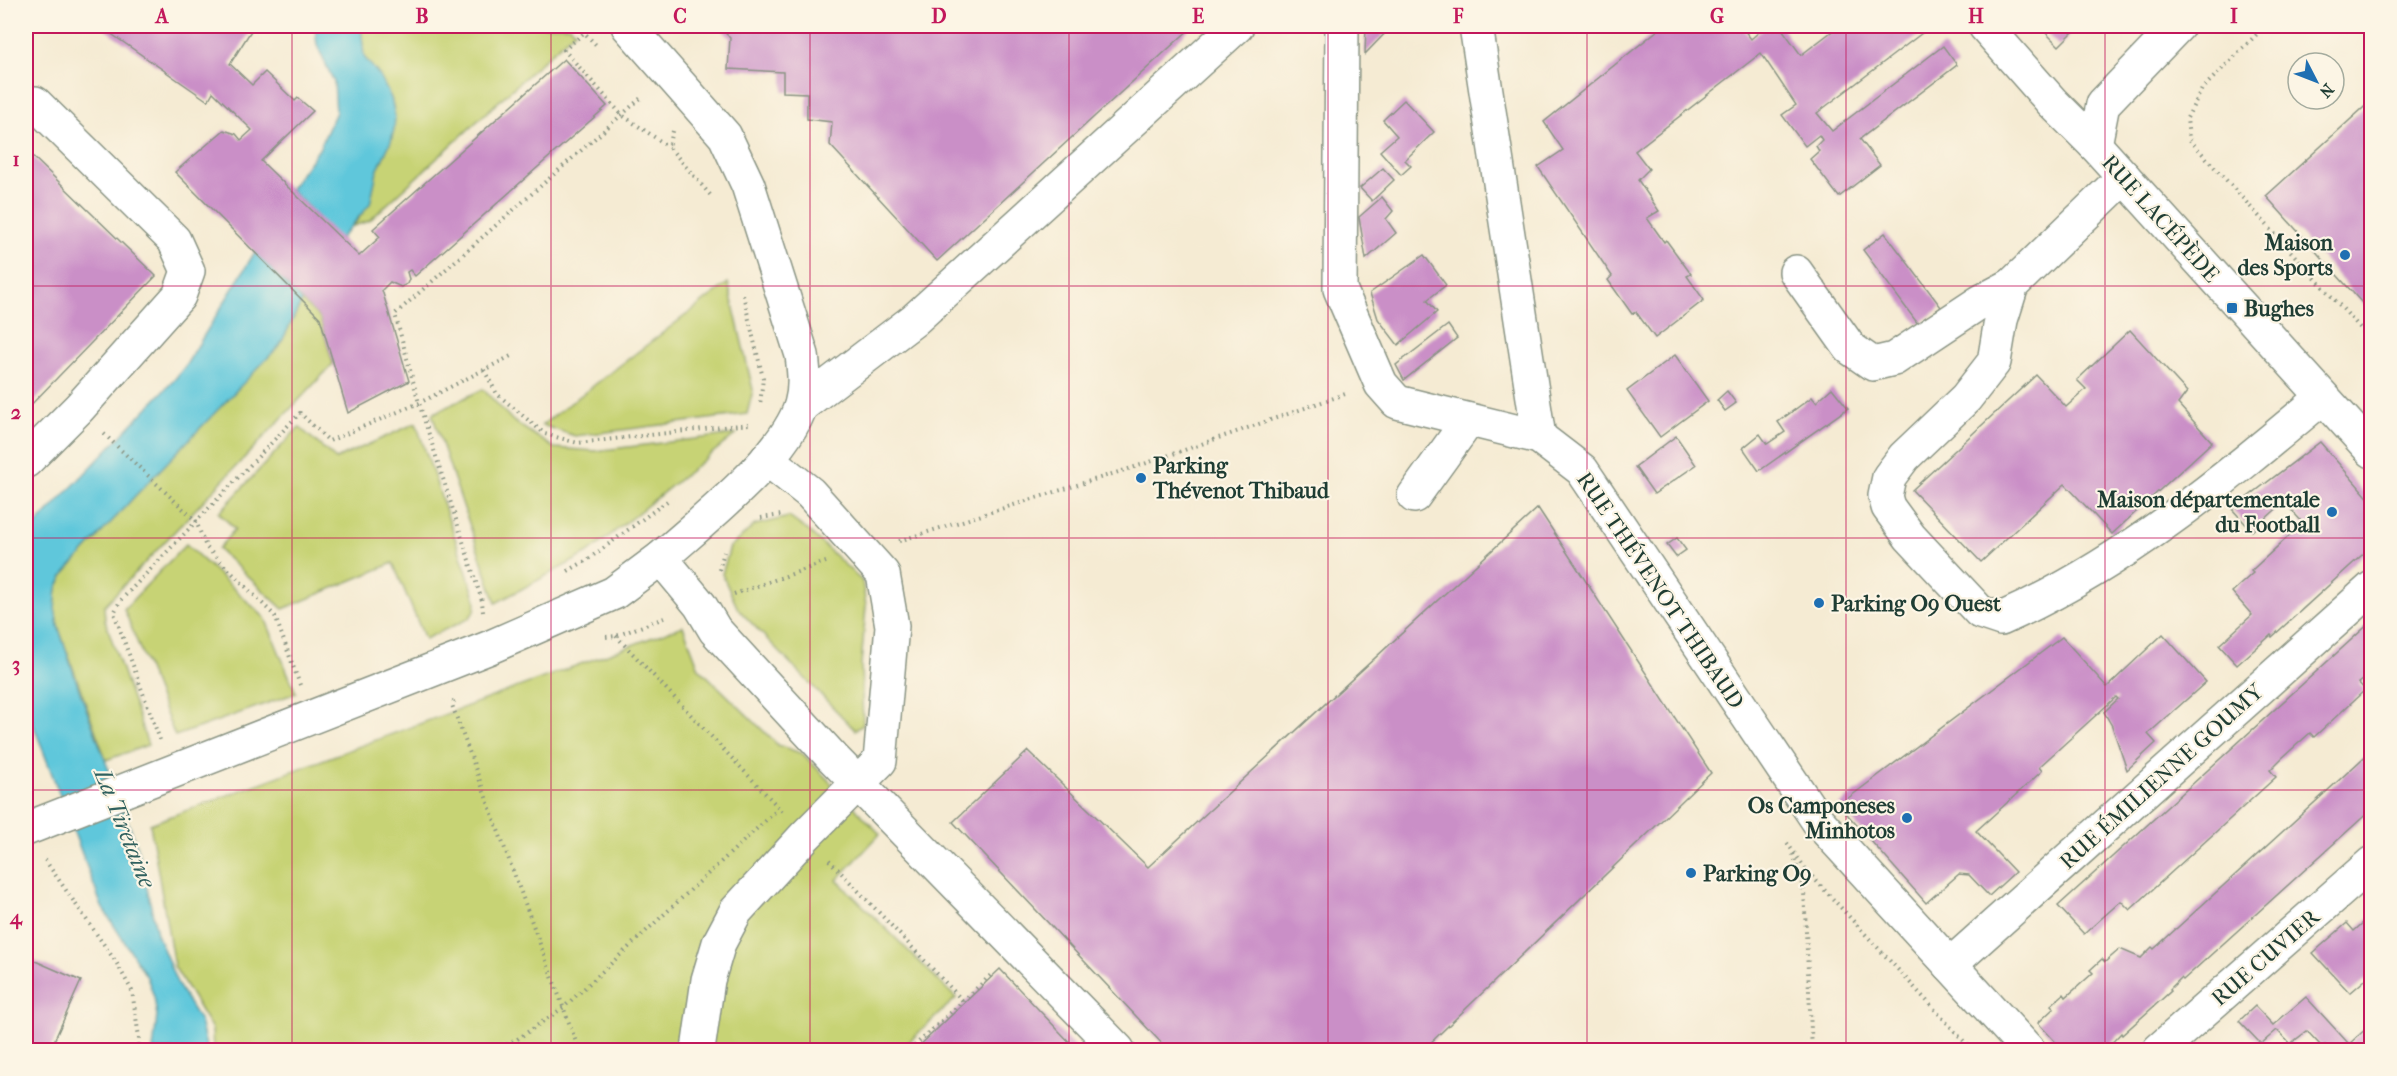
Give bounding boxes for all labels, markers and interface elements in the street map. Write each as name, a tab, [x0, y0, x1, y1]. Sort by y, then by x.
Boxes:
text: A	[154, 5, 170, 28]
text: B	[415, 5, 429, 28]
text: C	[673, 5, 687, 28]
text: D	[931, 5, 947, 28]
text: E	[1192, 5, 1204, 28]
text: F	[1452, 5, 1464, 28]
text: G	[1710, 5, 1724, 28]
text: H	[1968, 5, 1984, 28]
text: I	[2230, 5, 2238, 28]
north arrow	[2286, 51, 2346, 111]
text: N	[2315, 80, 2338, 102]
text: 1	[12, 148, 20, 171]
street label: RUE LACÉPÈDE	[2096, 149, 2225, 288]
place label: Maison des Sports	[2238, 230, 2333, 281]
marker: Maison des Sports	[2338, 248, 2352, 262]
place label: Bughes	[2244, 296, 2314, 322]
marker: Bughes	[2225, 301, 2239, 315]
text: 2	[11, 401, 21, 424]
place label: Parking Thévenot Thibaud	[1152, 453, 1330, 504]
street label: RUE THÉVENOT THIBAUD	[1571, 467, 1750, 714]
marker: Parking Thévenot Thibaud	[1134, 471, 1148, 485]
place label: Maison départementale du Football	[2096, 487, 2321, 538]
marker: Maison départementale du Football	[2325, 505, 2339, 519]
place label: Parking O9 Ouest	[1831, 591, 2002, 617]
marker: Parking O9 Ouest	[1812, 596, 1826, 610]
text: 3	[12, 653, 20, 676]
street label: RUE ÉMILIENNE GOUMY	[2054, 677, 2269, 875]
water label: La Tiretaine	[88, 762, 162, 893]
place label: Os Camponeses Minhotos	[1748, 793, 1895, 844]
marker: Os Camponeses Minhotos	[1900, 811, 1914, 825]
place label: Parking O9	[1703, 861, 1811, 887]
marker: Parking O9	[1684, 866, 1698, 880]
street label: RUE CUVIER	[2206, 903, 2326, 1012]
text: 4	[9, 906, 23, 930]

